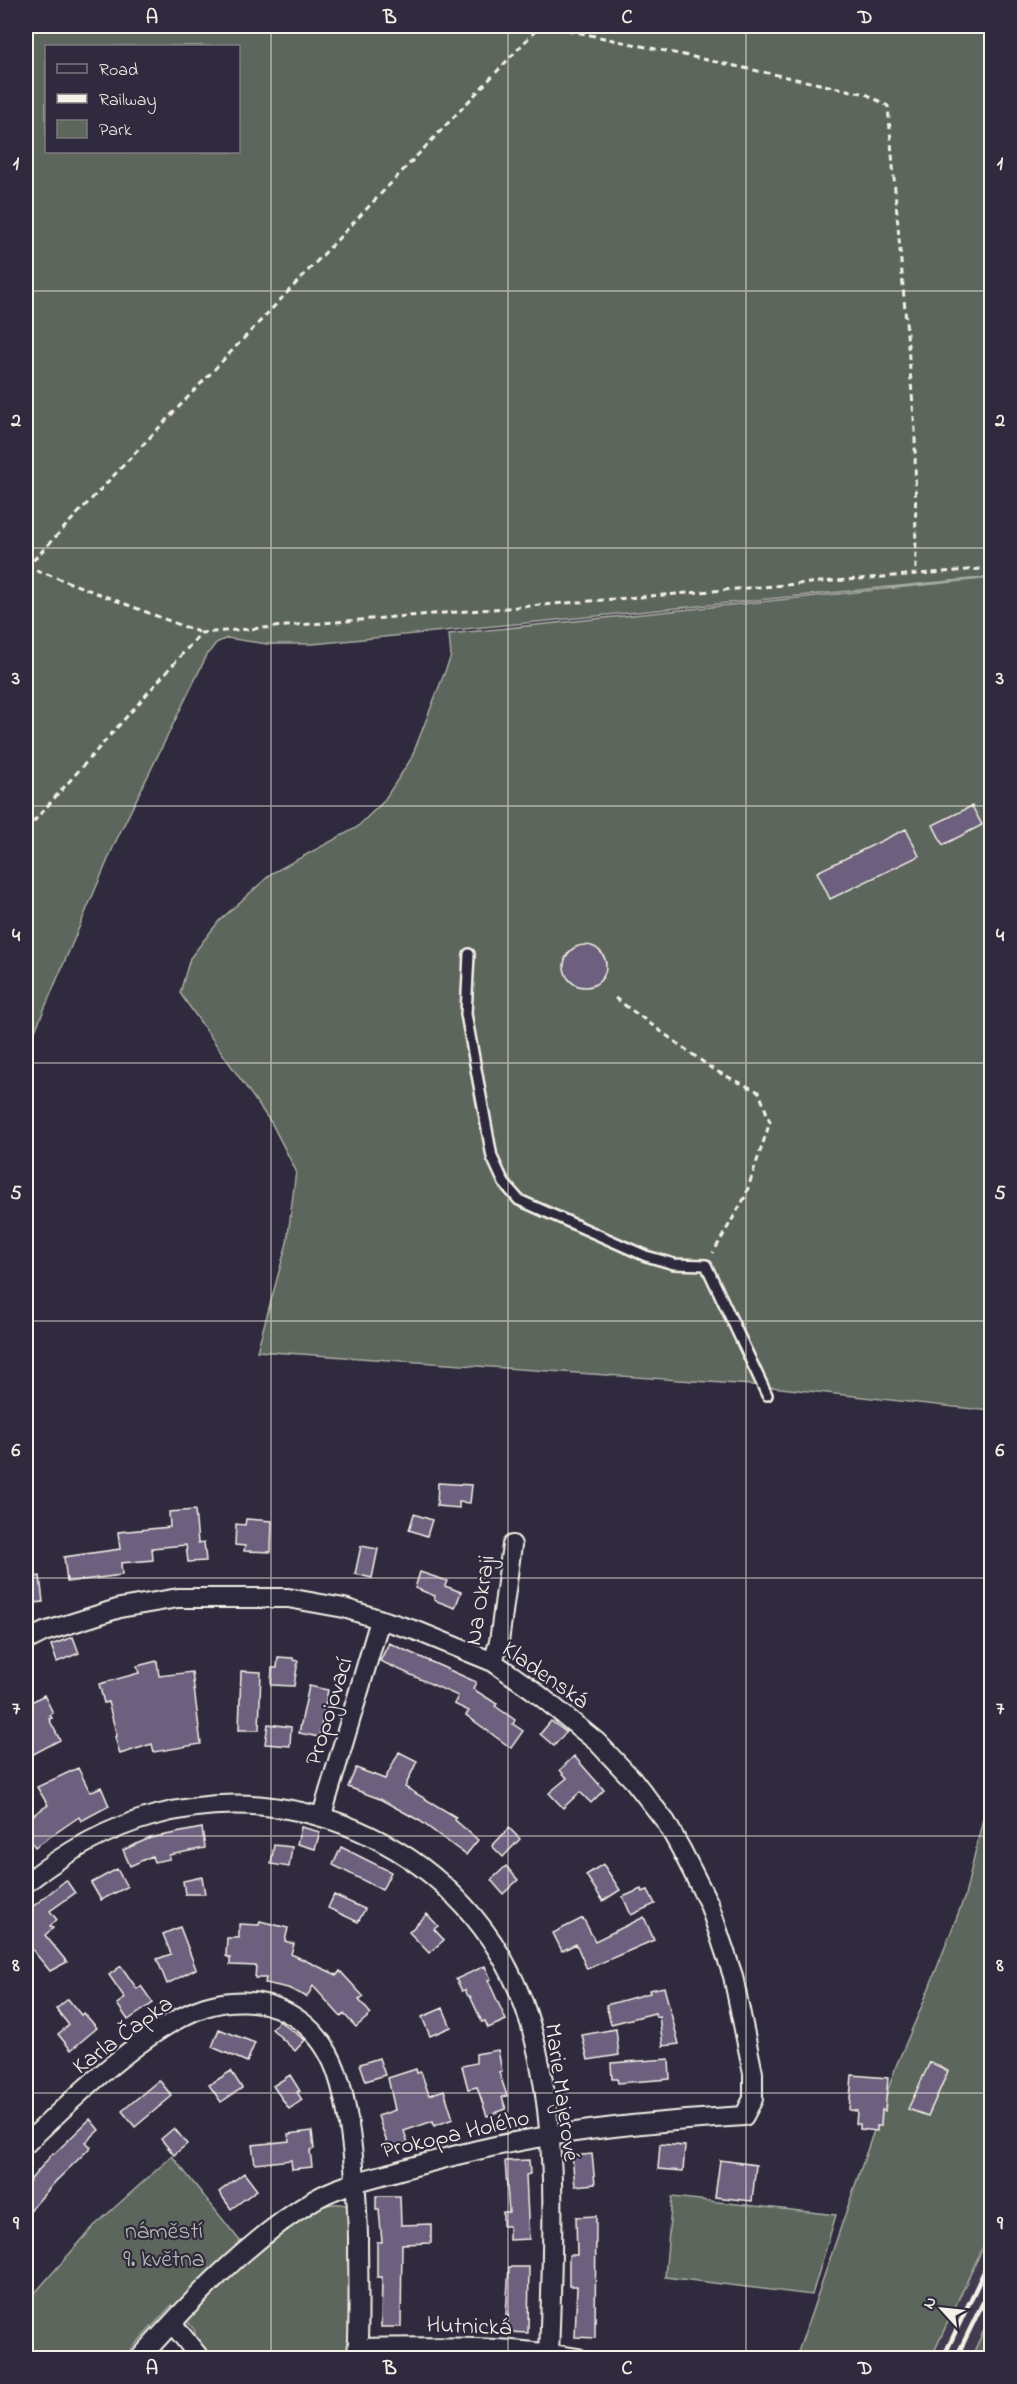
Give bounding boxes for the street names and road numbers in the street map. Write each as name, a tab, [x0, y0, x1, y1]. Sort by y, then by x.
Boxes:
street label: Na Okraji	[457, 1553, 506, 1648]
street label: Kladenská	[494, 1633, 595, 1719]
street label: Propojovací	[297, 1653, 363, 1770]
street label: Karla Čapka	[66, 1987, 181, 2085]
street label: Marie Majerové	[534, 2021, 588, 2164]
street label: Prokopa Holého	[378, 2101, 533, 2169]
street label: Hutnická	[426, 2309, 512, 2346]

